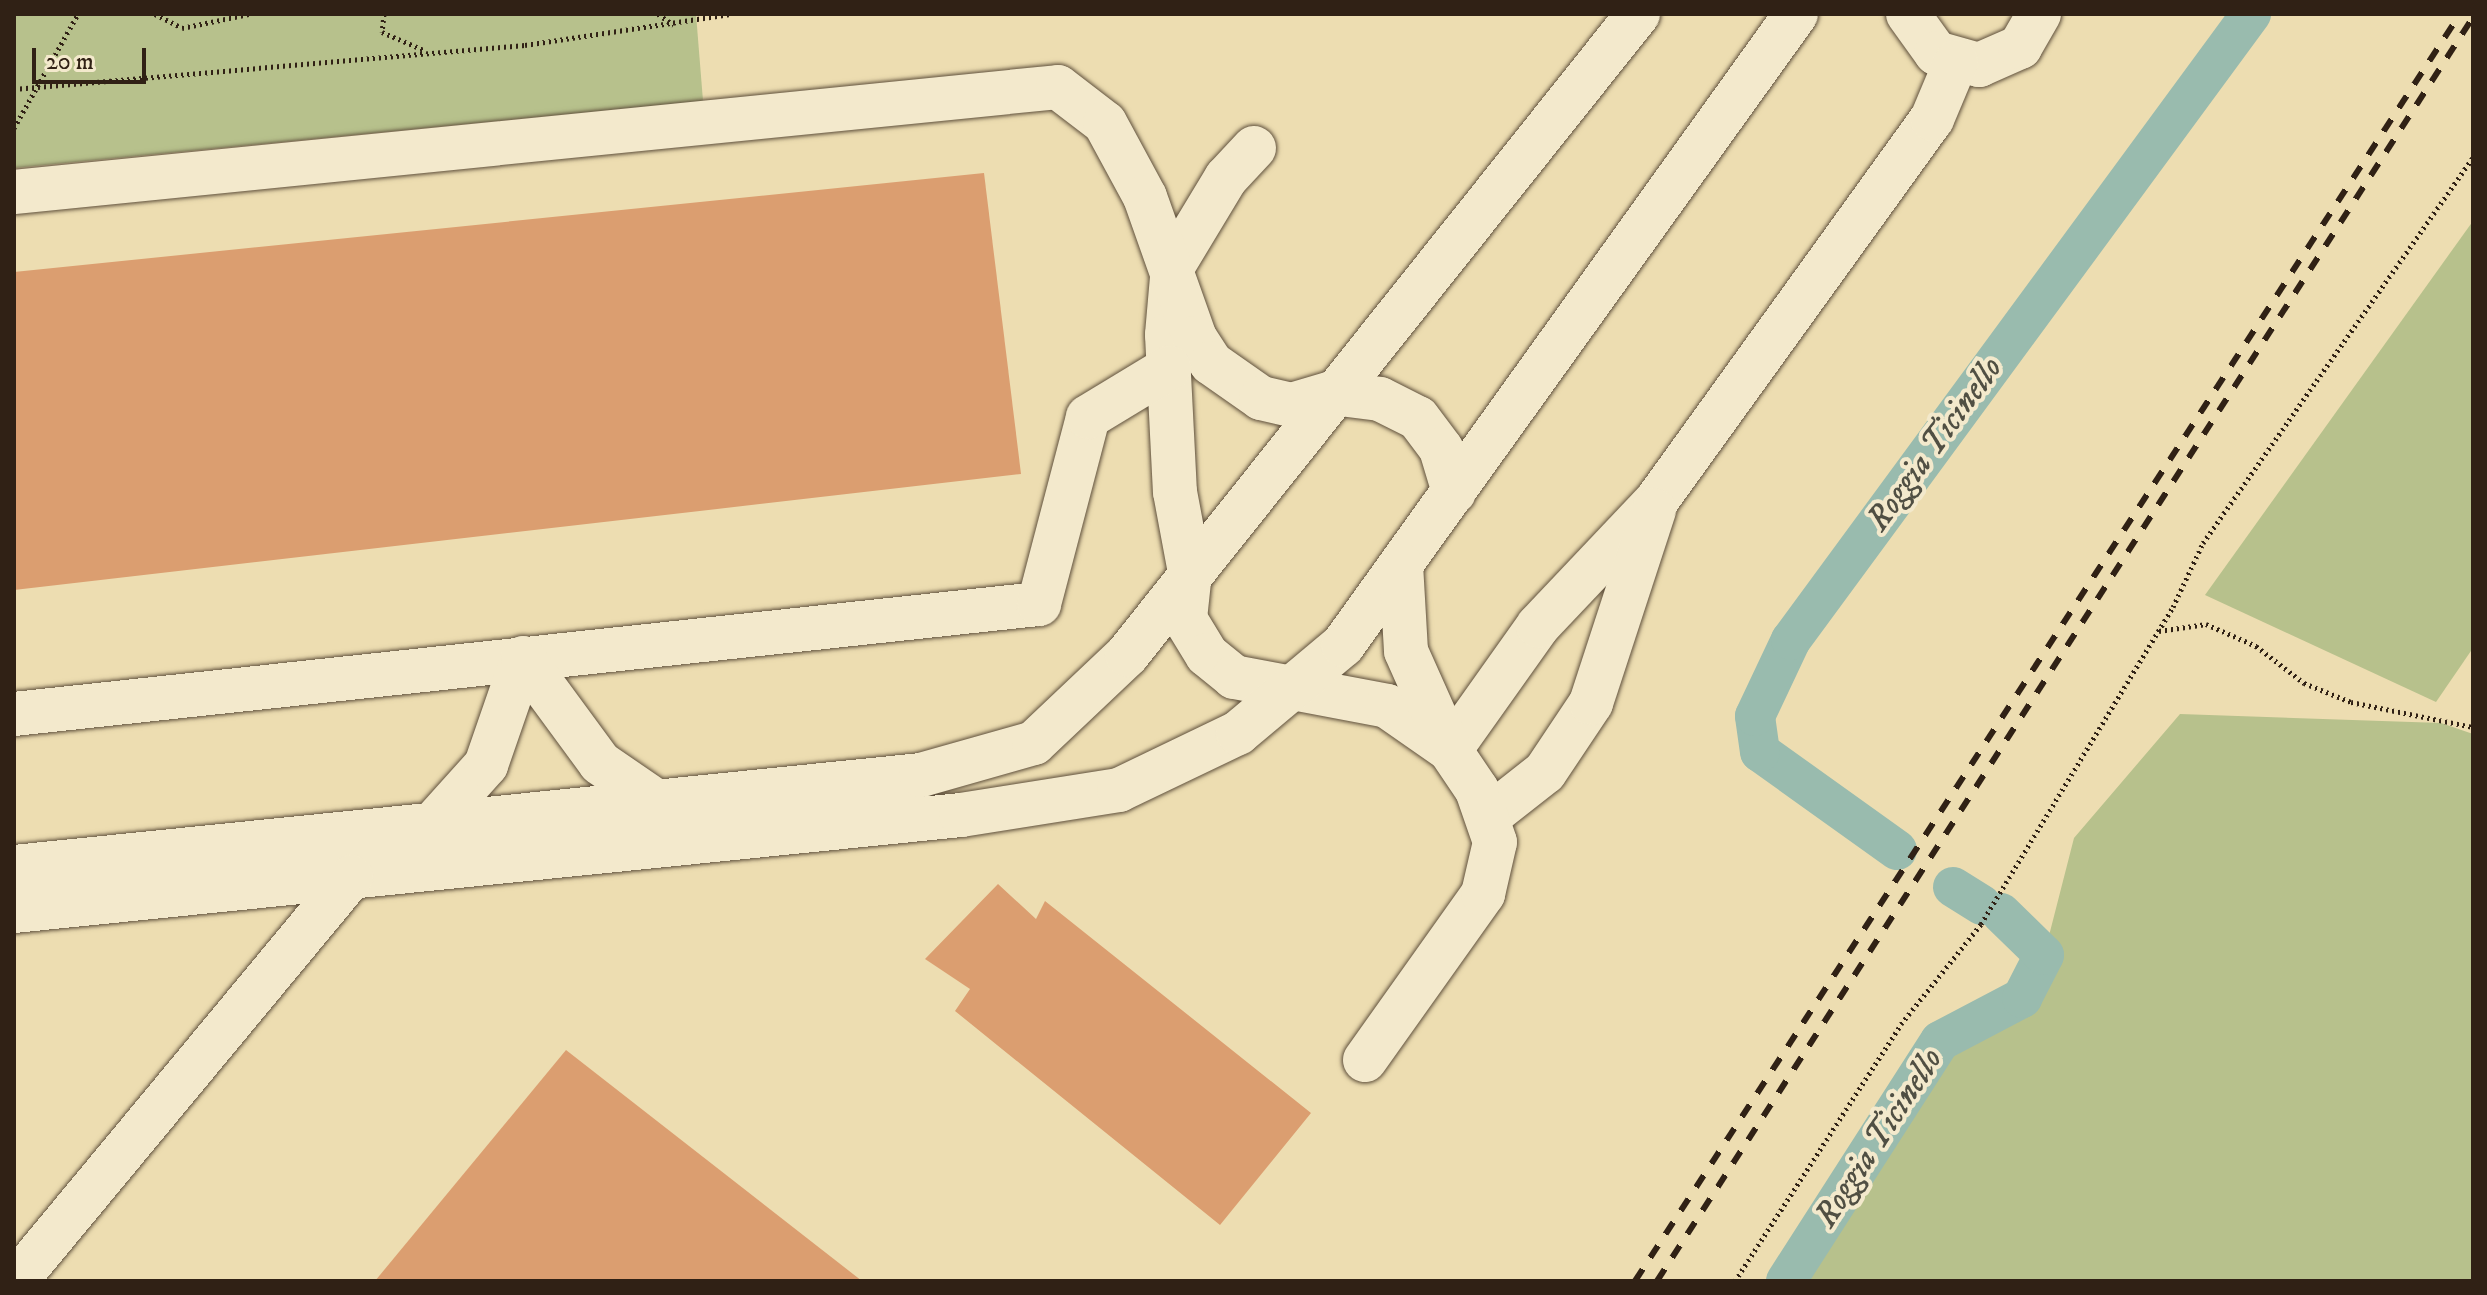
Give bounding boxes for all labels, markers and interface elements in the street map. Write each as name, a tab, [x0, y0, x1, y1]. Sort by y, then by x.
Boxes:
scale bar	[36, 32, 150, 82]
text: 20 m	[46, 47, 94, 77]
water label: Roggia Ticinello	[1858, 349, 2012, 539]
water label: Roggia Ticinello	[1806, 1041, 1952, 1235]

